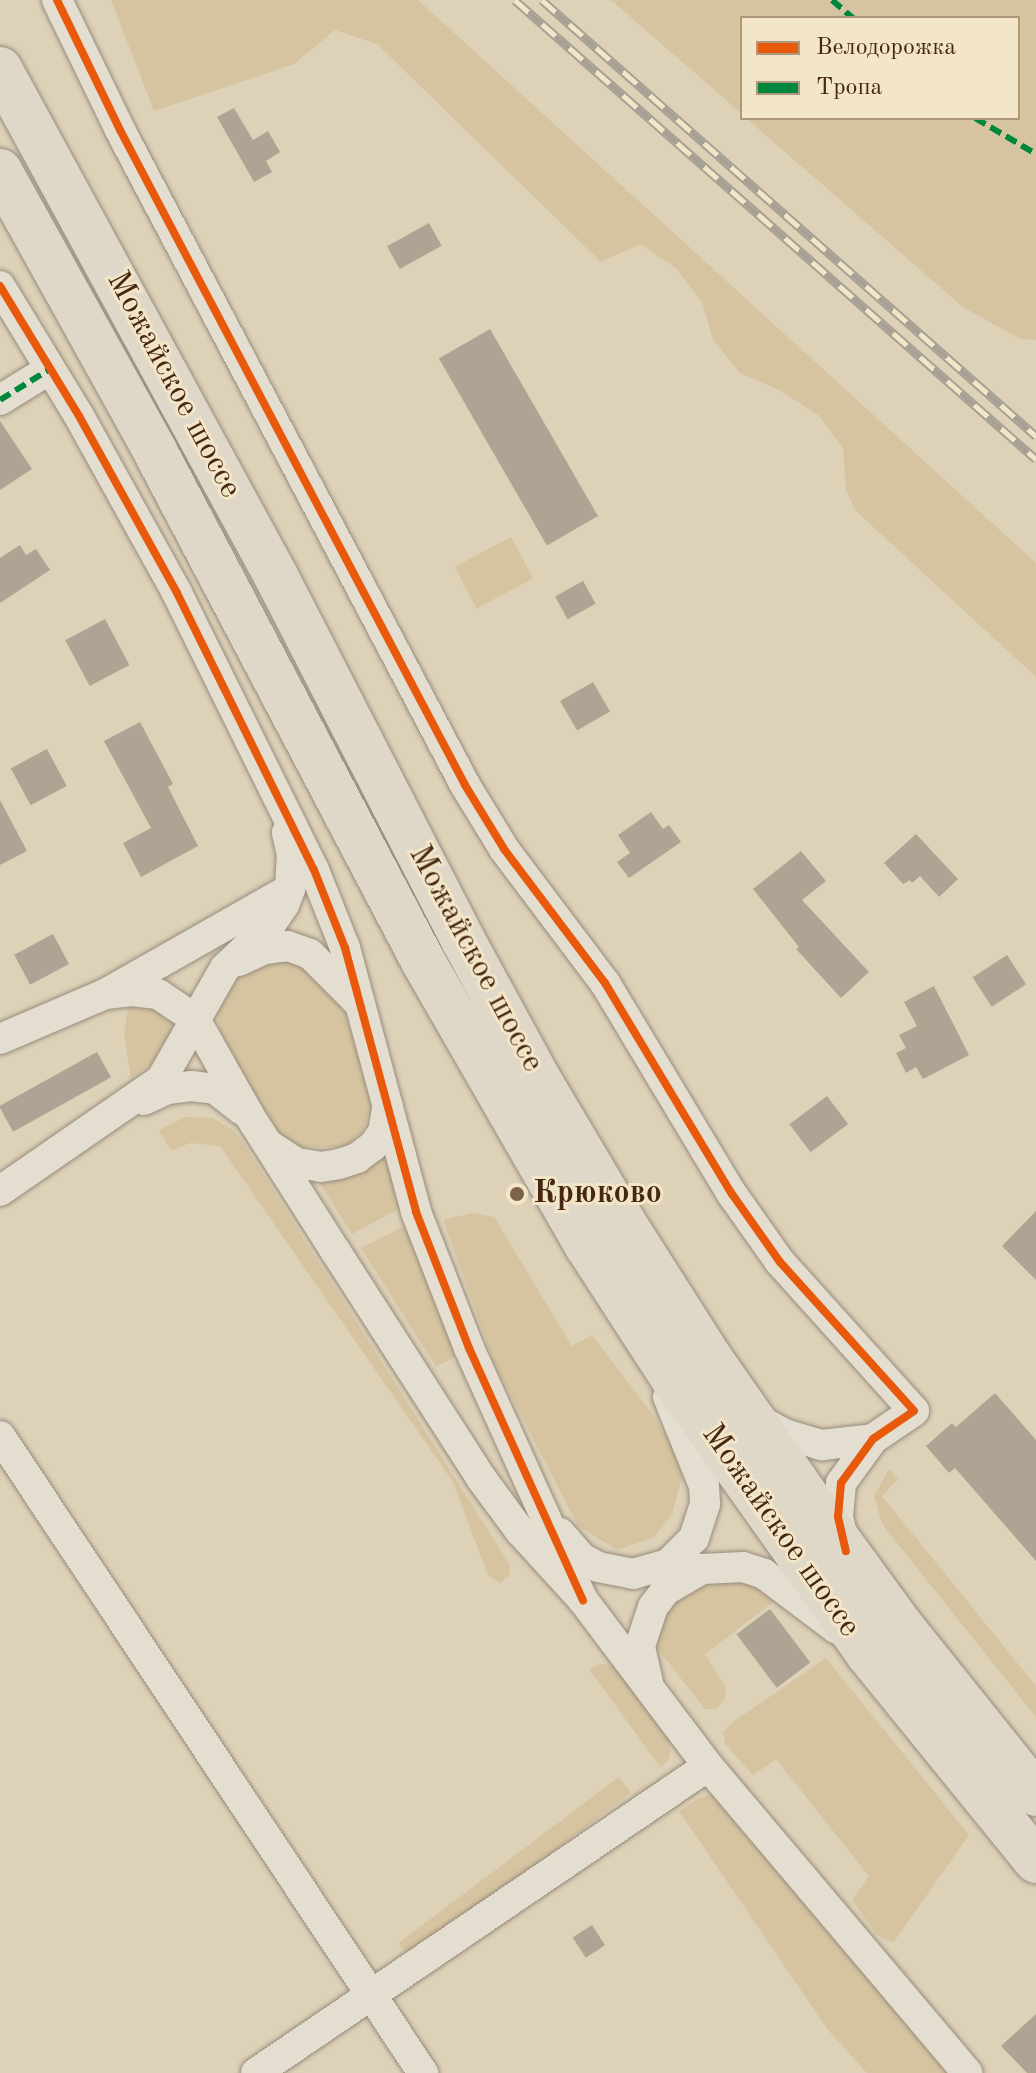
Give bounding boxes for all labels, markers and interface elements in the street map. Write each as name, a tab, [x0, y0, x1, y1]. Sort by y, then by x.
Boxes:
legend	[740, 16, 1020, 120]
text: Велодорожка	[816, 36, 956, 60]
text: Тропа	[816, 76, 882, 100]
street label: Можайское шоссе	[97, 265, 249, 505]
street label: Можайское шоссе	[399, 839, 551, 1079]
place label: Крюково	[533, 1175, 662, 1213]
marker: Крюково	[508, 1185, 526, 1203]
street label: Можайское шоссе	[692, 1417, 868, 1645]

